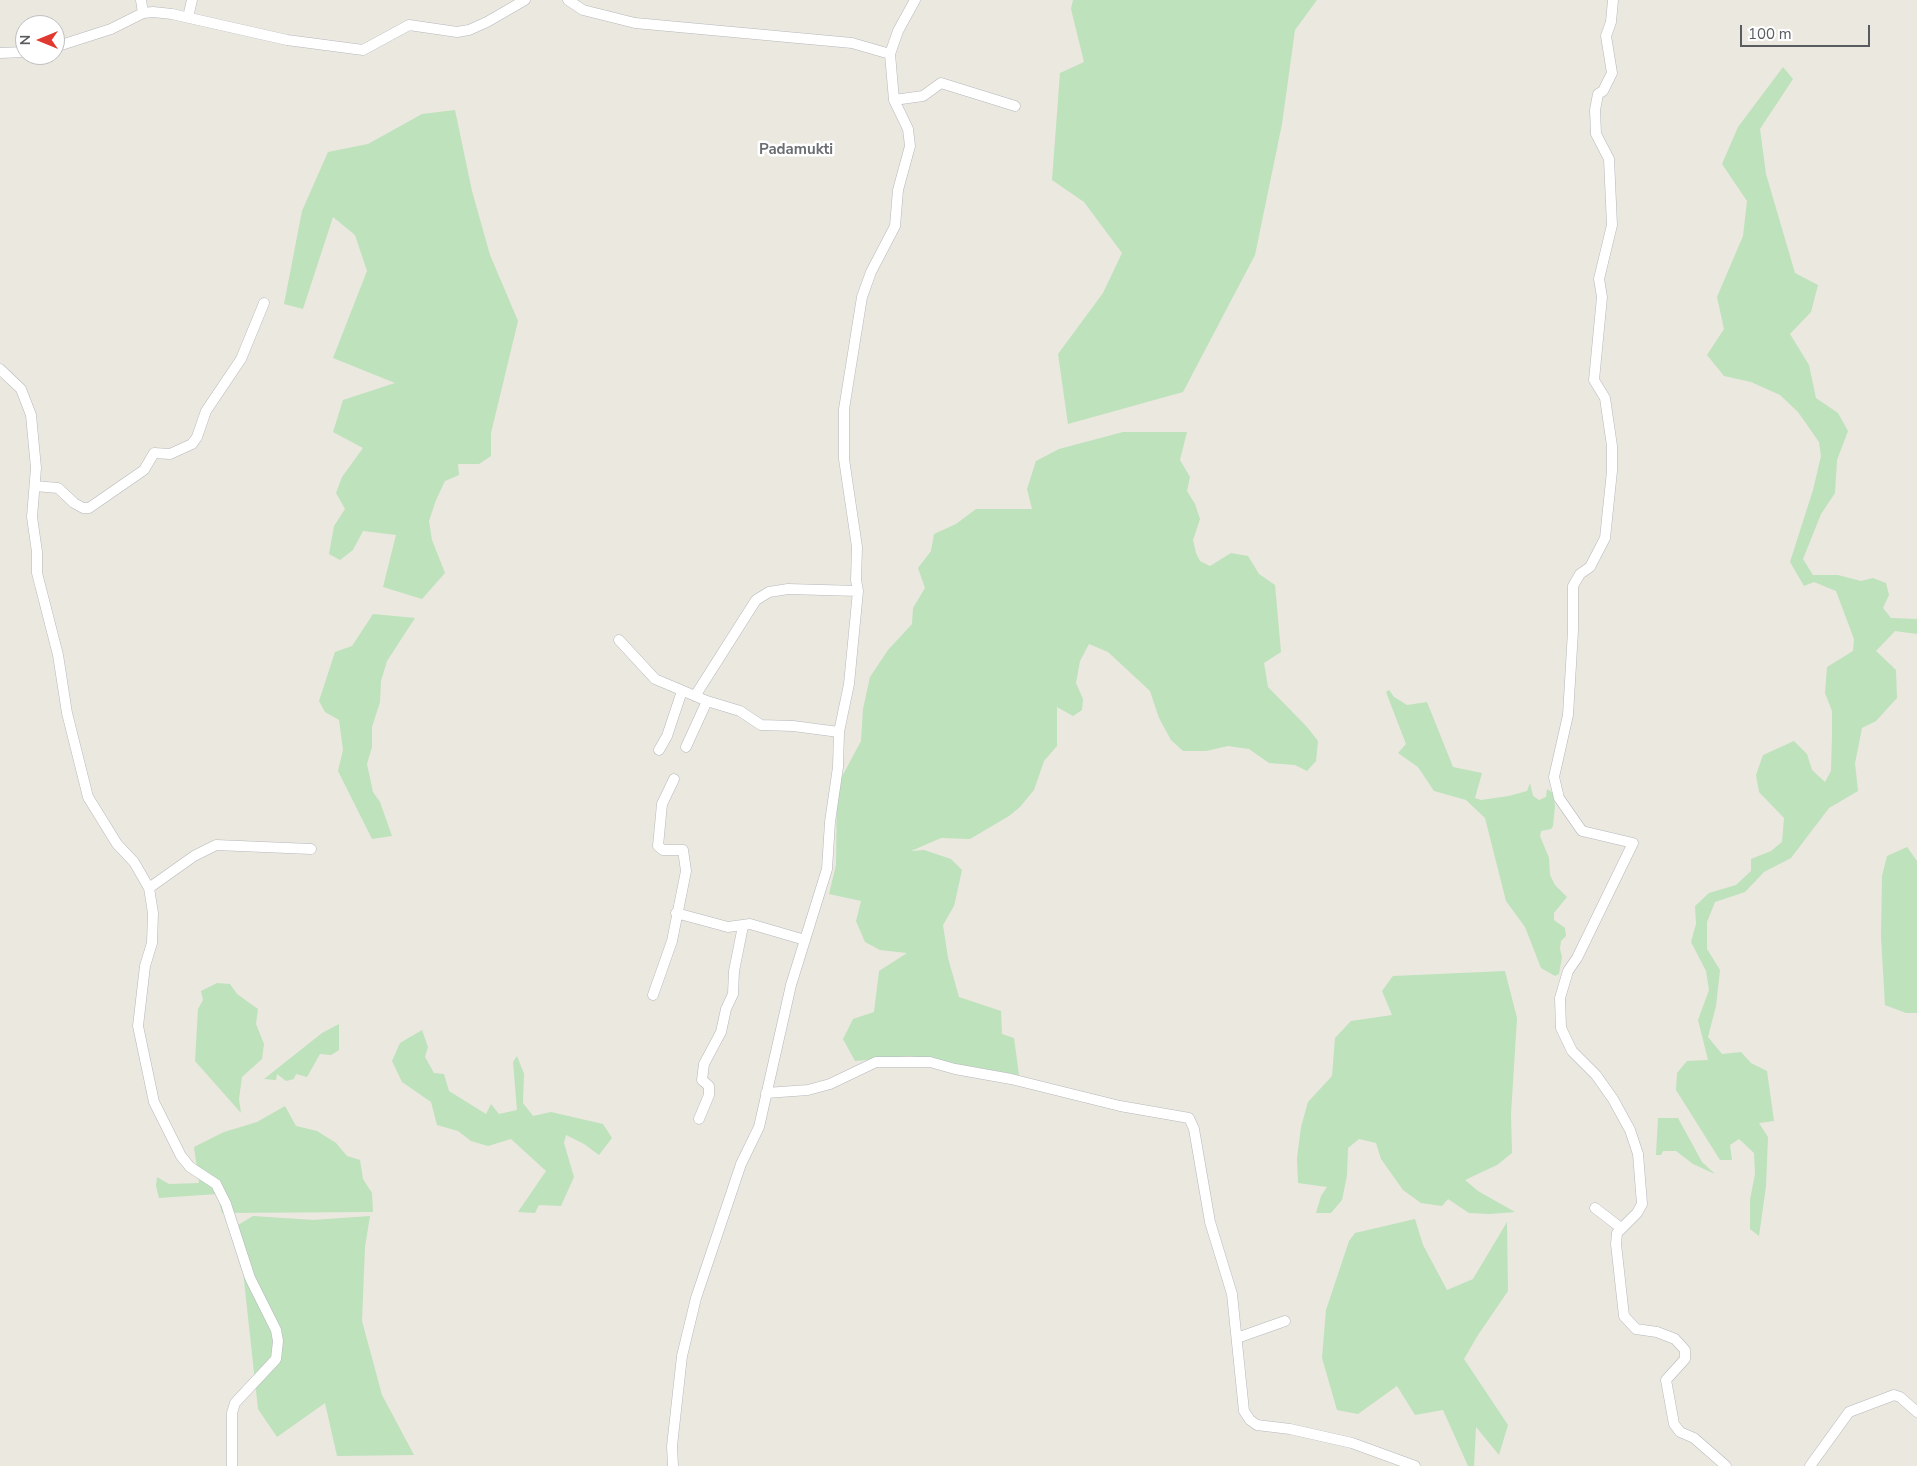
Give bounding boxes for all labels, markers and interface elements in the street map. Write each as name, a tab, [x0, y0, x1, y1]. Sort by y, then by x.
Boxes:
north arrow	[15, 15, 65, 65]
scale bar	[1742, 15, 1872, 47]
text: 100 m	[1748, 24, 1792, 44]
text: N	[16, 35, 35, 45]
district label: Padamukti	[759, 141, 833, 159]

